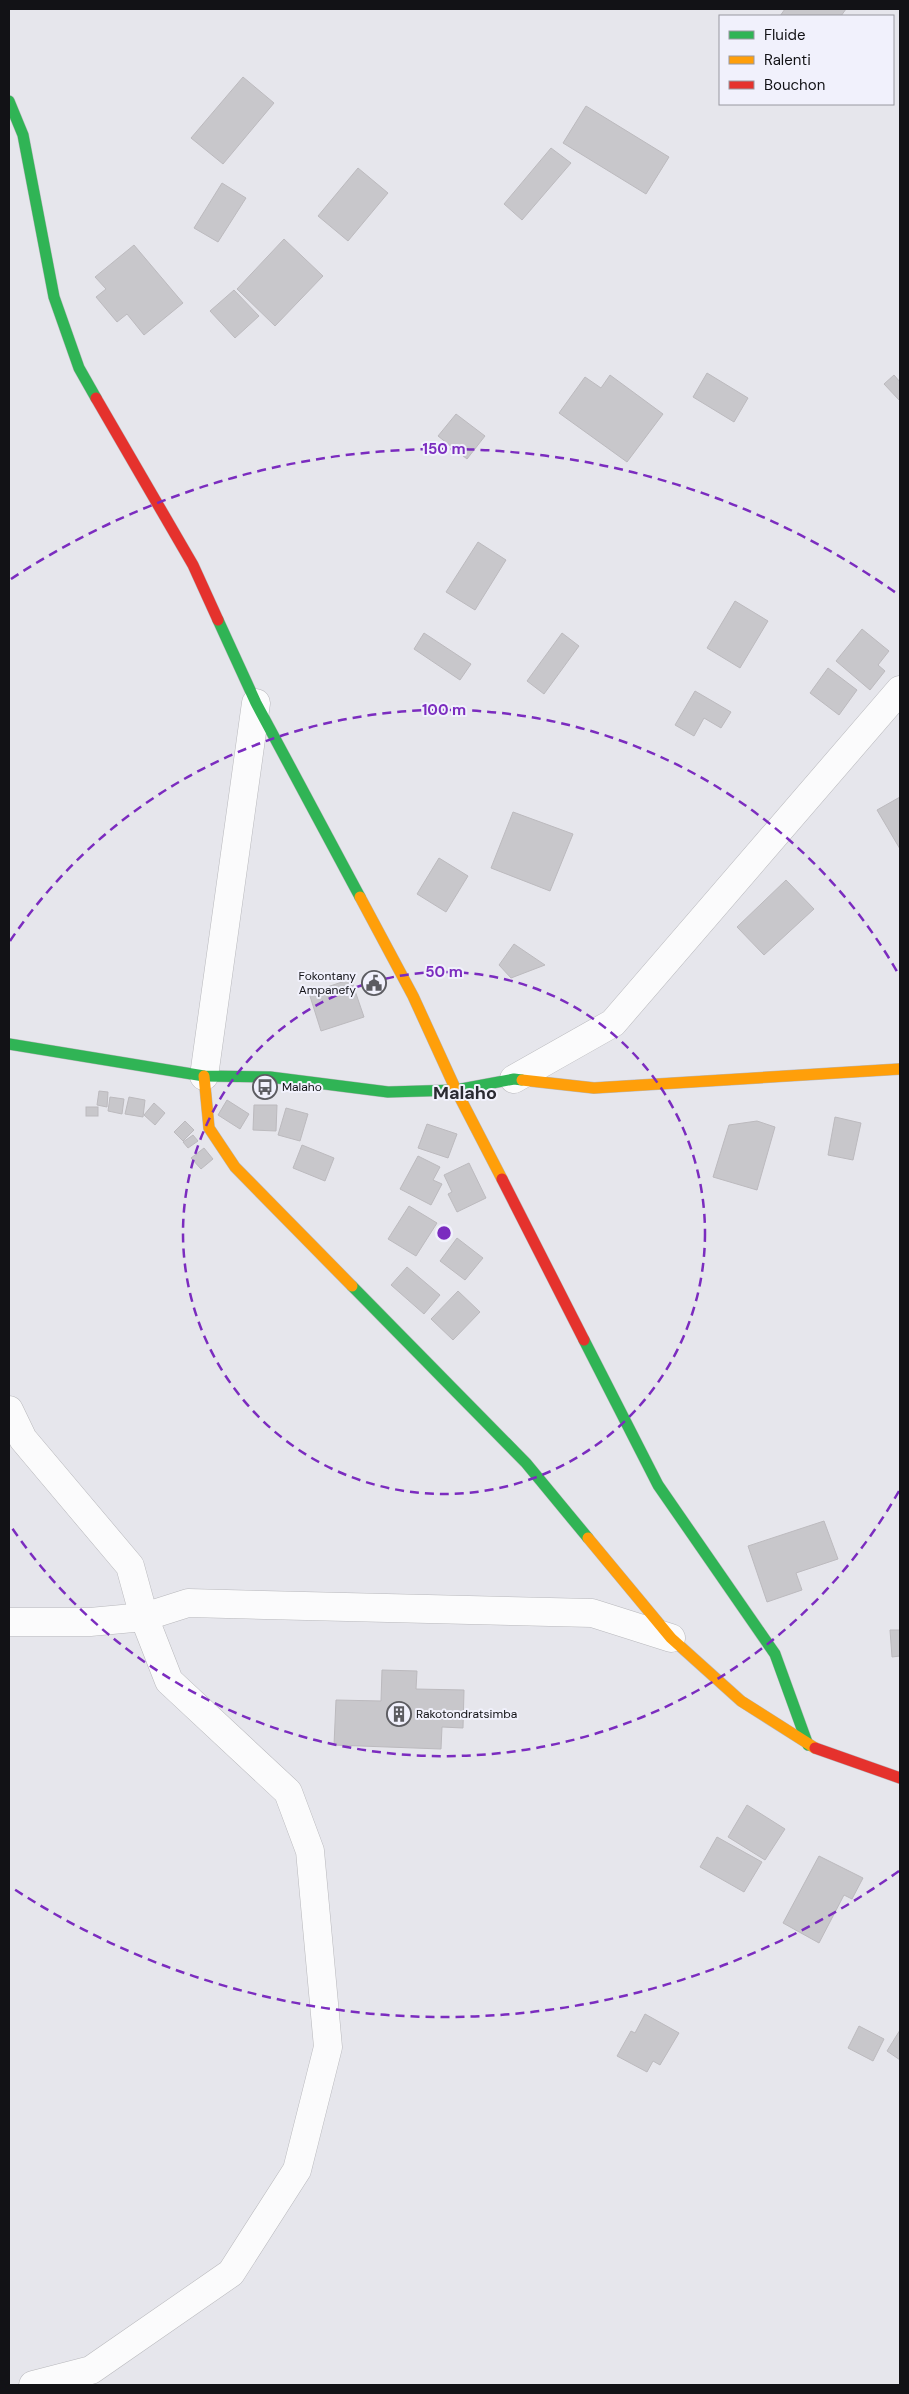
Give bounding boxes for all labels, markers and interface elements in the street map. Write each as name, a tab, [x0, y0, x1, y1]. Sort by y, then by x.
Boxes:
legend	[719, 15, 894, 105]
text: Fluide	[764, 25, 806, 45]
text: Ralenti	[764, 50, 811, 70]
text: Bouchon	[764, 75, 825, 95]
text: 150 m	[423, 439, 466, 459]
text: 100 m	[422, 700, 466, 720]
text: 50 m	[425, 962, 463, 982]
place label: Fokontany Ampanefy	[298, 968, 356, 998]
public building icon: Fokontany Ampanefy	[361, 970, 387, 996]
bus stop icon: Malaho	[252, 1074, 278, 1100]
place label: Malaho	[282, 1079, 322, 1095]
district label: Malaho	[433, 1081, 497, 1105]
centre of rings	[435, 1224, 453, 1242]
building icon: Rakotondratsimba	[386, 1701, 412, 1727]
place label: Rakotondratsimba	[416, 1706, 517, 1722]

